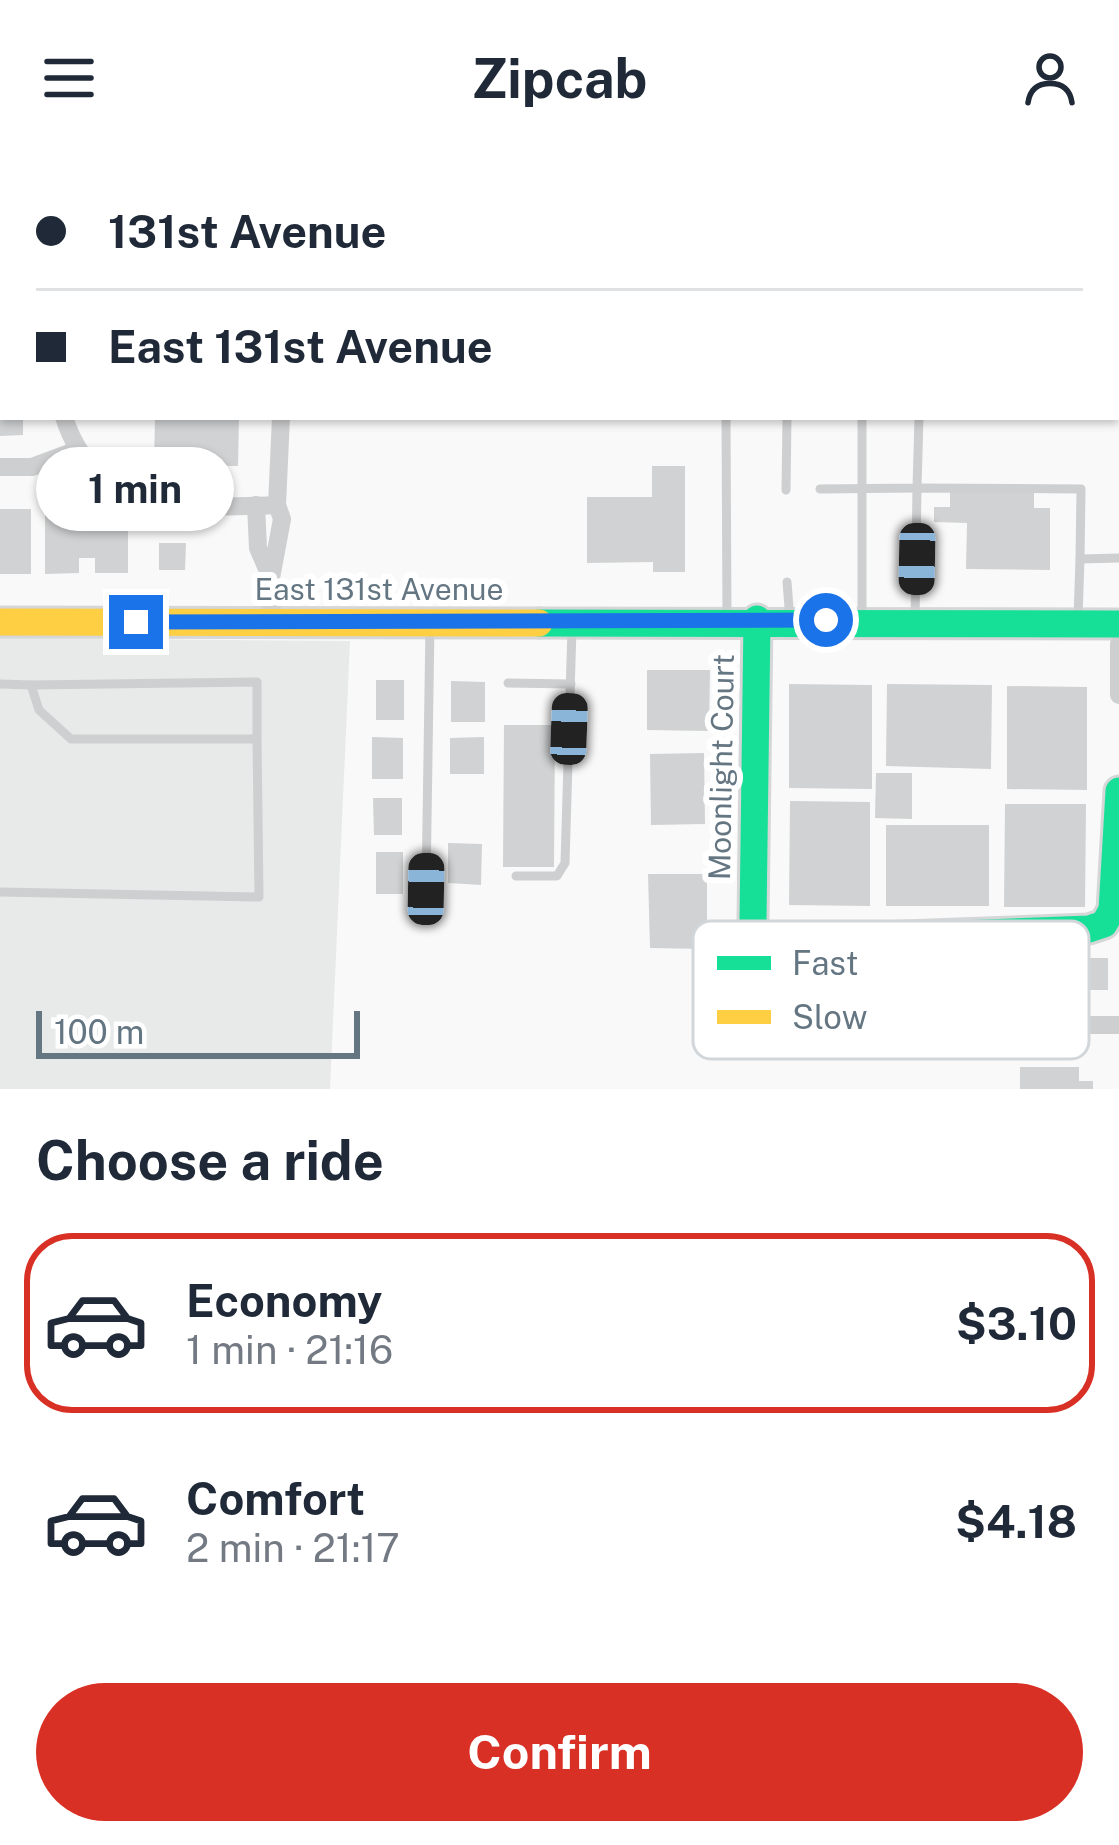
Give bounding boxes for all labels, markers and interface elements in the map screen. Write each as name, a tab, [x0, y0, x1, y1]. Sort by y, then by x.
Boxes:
icon: menu	[36, 45, 102, 111]
icon: person	[1017, 45, 1083, 111]
text: Zipcab	[472, 47, 647, 110]
text: 131st Avenue	[108, 205, 387, 258]
text: East 131st Avenue	[108, 320, 493, 373]
callout: 1 min	[37, 448, 235, 532]
text: 1 min	[88, 466, 182, 512]
car	[898, 523, 936, 595]
street label: East 131st Avenue	[255, 571, 503, 607]
route start	[799, 593, 853, 647]
route end	[109, 595, 163, 649]
street label: Moonlight Court	[701, 654, 741, 880]
car	[550, 692, 588, 766]
car	[407, 853, 445, 925]
legend	[693, 921, 1089, 1059]
text: Fast	[792, 944, 859, 982]
text: Slow	[792, 998, 867, 1036]
scale bar	[36, 1005, 360, 1058]
text: 100 m	[54, 1013, 144, 1051]
text: Choose a ride	[36, 1129, 384, 1192]
icon: car	[42, 1269, 150, 1377]
text: Economy	[186, 1274, 382, 1327]
text: $3.10	[956, 1297, 1077, 1350]
text: 1 min · 21:16	[186, 1327, 393, 1373]
icon: car	[42, 1467, 150, 1575]
text: Comfort	[186, 1472, 365, 1525]
text: $4.18	[955, 1495, 1077, 1548]
text: 2 min · 21:17	[186, 1525, 400, 1571]
button: Confirm	[36, 1683, 1083, 1821]

